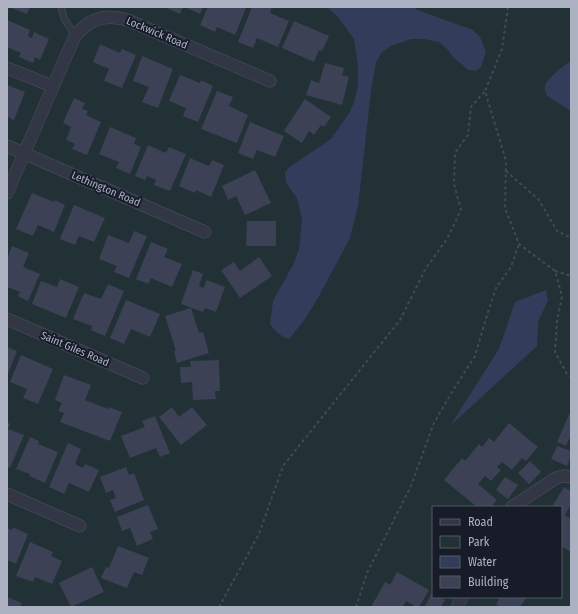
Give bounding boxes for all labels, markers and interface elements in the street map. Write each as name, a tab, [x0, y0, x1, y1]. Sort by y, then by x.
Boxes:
street label: Lockwick Road	[124, 14, 190, 52]
street label: Lethington Road	[70, 169, 142, 209]
street label: Saint Giles Road	[39, 329, 111, 369]
legend	[432, 506, 562, 598]
text: Road	[468, 515, 493, 529]
text: Park	[468, 535, 490, 549]
text: Water	[468, 555, 497, 569]
text: Building	[468, 575, 509, 589]

